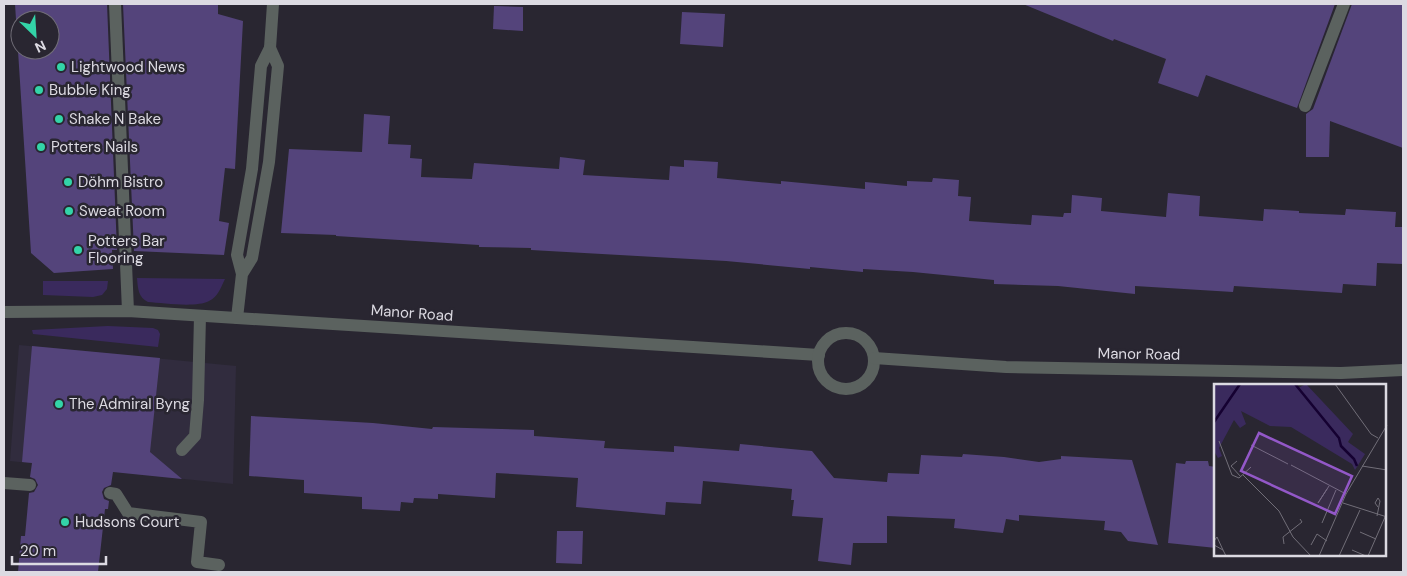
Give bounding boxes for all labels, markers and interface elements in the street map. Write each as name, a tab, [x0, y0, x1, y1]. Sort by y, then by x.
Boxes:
north arrow	[10, 10, 60, 60]
text: N	[32, 36, 49, 57]
place label: Lightwood News	[71, 57, 185, 77]
marker: Lightwood News	[55, 61, 67, 73]
place label: Bubble King	[49, 80, 131, 100]
marker: Bubble King	[33, 84, 45, 96]
place label: Shake N Bake	[69, 109, 161, 129]
marker: Shake N Bake	[53, 113, 65, 125]
place label: Potters Nails	[51, 137, 138, 157]
marker: Potters Nails	[35, 141, 47, 153]
place label: Döhm Bistro	[78, 172, 163, 192]
marker: Döhm Bistro	[62, 176, 74, 188]
place label: Sweat Room	[79, 201, 165, 221]
marker: Sweat Room	[63, 205, 75, 217]
place label: Potters Bar Flooring	[88, 231, 165, 268]
marker: Potters Bar Flooring	[72, 244, 84, 256]
street label: Manor Road	[370, 300, 454, 326]
street label: Manor Road	[1097, 343, 1181, 365]
inset map	[1214, 384, 1387, 556]
place label: The Admiral Byng	[69, 394, 190, 414]
marker: The Admiral Byng	[53, 398, 65, 410]
place label: Hudsons Court	[75, 512, 180, 532]
marker: Hudsons Court	[59, 516, 71, 528]
scale bar	[12, 534, 106, 566]
text: 20 m	[20, 541, 56, 561]

